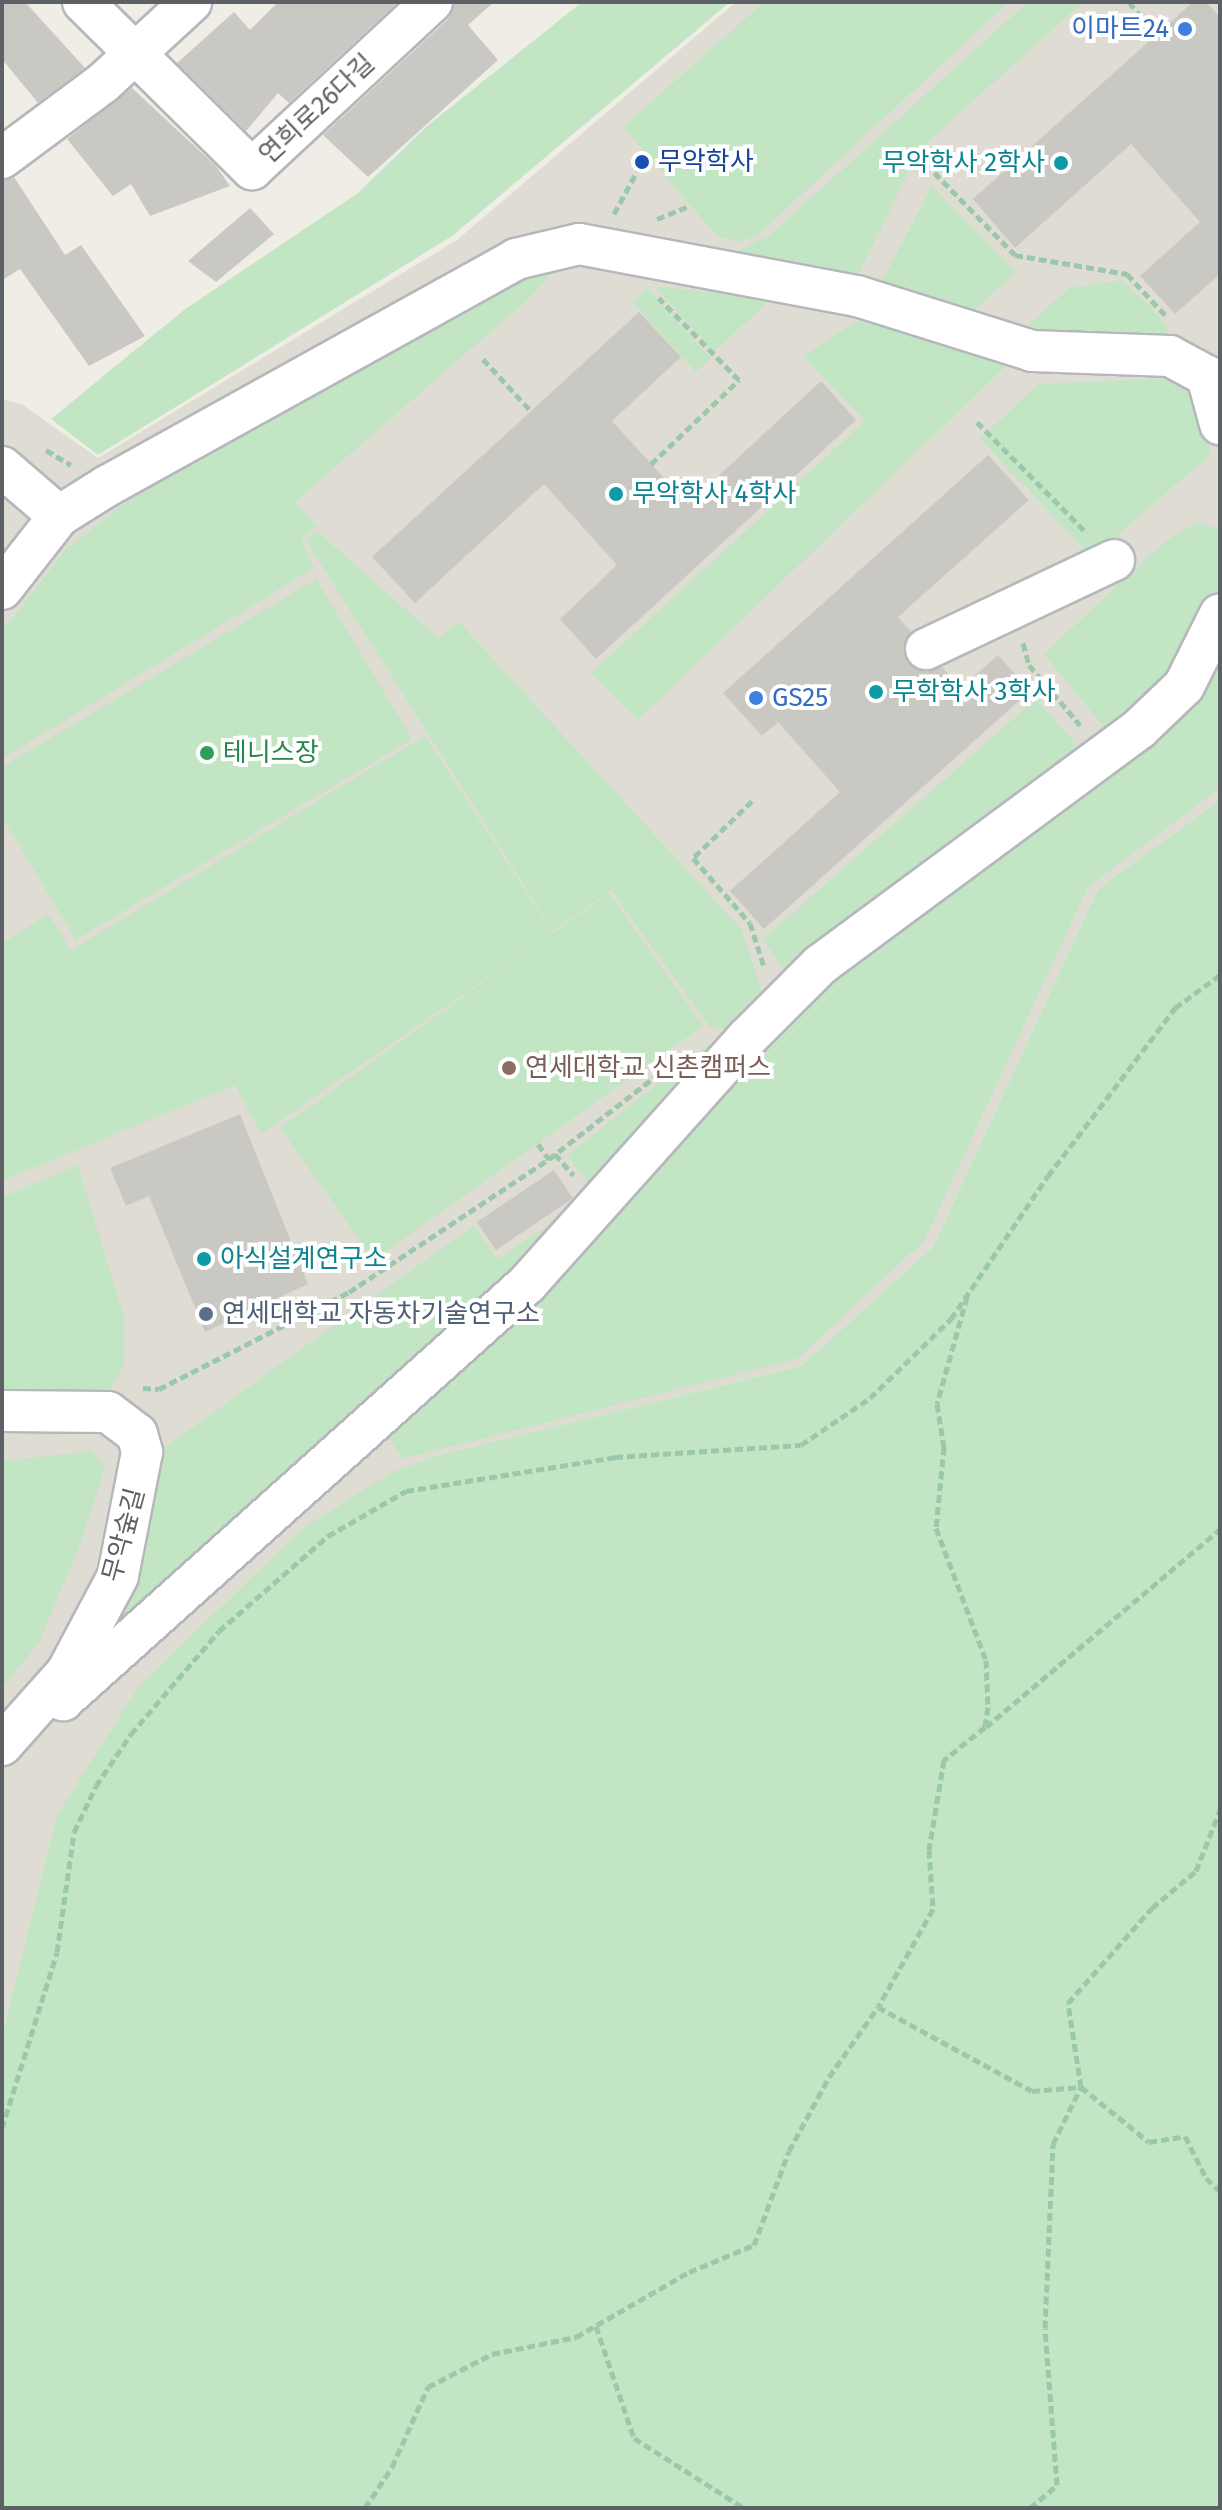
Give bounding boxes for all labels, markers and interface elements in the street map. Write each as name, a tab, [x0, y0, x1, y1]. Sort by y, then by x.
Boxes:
place label: 이마트24	[1071, 13, 1169, 45]
marker: 이마트24	[1176, 20, 1194, 38]
street label: 연희로26다길	[253, 48, 381, 170]
place label: 무악학사	[658, 146, 754, 178]
place label: 무악학사 2학사	[882, 147, 1045, 179]
marker: 무악학사	[633, 153, 651, 171]
marker: 무악학사 2학사	[1052, 154, 1070, 172]
place label: 무악학사 4학사	[632, 478, 796, 510]
marker: 무악학사 4학사	[607, 485, 625, 503]
place label: 무학학사 3학사	[892, 676, 1055, 708]
place label: GS25	[772, 682, 828, 714]
marker: 무학학사 3학사	[867, 683, 885, 701]
marker: GS25	[747, 689, 765, 707]
place label: 테니스장	[223, 737, 319, 769]
marker: 테니스장	[198, 744, 216, 762]
place label: 연세대학교 신촌캠퍼스	[525, 1052, 771, 1084]
marker: 연세대학교 신촌캠퍼스	[500, 1059, 518, 1077]
place label: 아식설계연구소	[220, 1243, 387, 1275]
marker: 아식설계연구소	[195, 1250, 213, 1268]
place label: 연세대학교 자동차기술연구소	[222, 1298, 540, 1330]
marker: 연세대학교 자동차기술연구소	[197, 1305, 215, 1323]
street label: 무악숲길	[97, 1485, 151, 1585]

